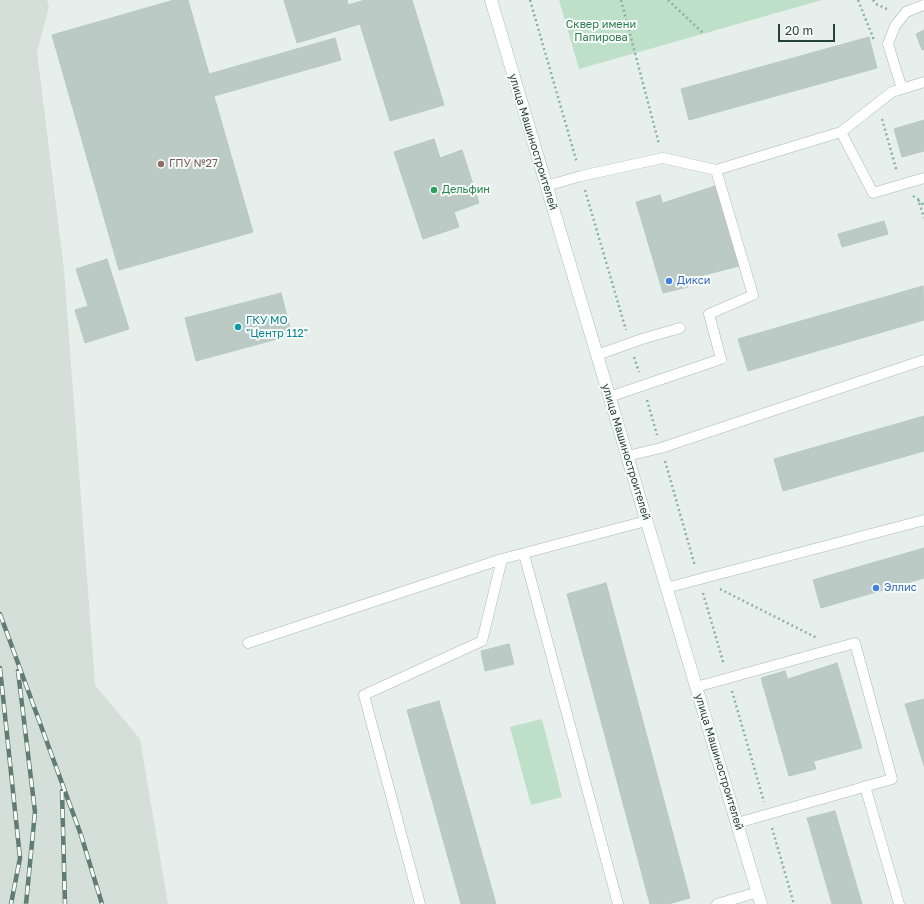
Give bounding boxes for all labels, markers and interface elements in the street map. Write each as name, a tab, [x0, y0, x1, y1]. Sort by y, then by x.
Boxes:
scale bar	[780, 16, 837, 42]
park label: Сквер имени Папирова	[566, 18, 636, 44]
text: 20 m	[785, 23, 813, 38]
street label: улица Машиностроителей	[506, 72, 560, 212]
place label: ГПУ №27	[169, 157, 218, 171]
marker: ГПУ №27	[156, 159, 166, 169]
place label: Дельфин	[442, 183, 490, 197]
marker: Дельфин	[429, 185, 439, 195]
place label: Дикси	[677, 274, 711, 288]
marker: Дикси	[664, 276, 674, 286]
place label: ГКУ МО "Центр 112"	[246, 314, 308, 340]
marker: ГКУ МО "Центр 112"	[233, 322, 243, 332]
street label: улица Машиностроителей	[599, 382, 653, 522]
place label: Эллис	[884, 581, 917, 595]
marker: Эллис	[871, 583, 881, 593]
street label: улица Машиностроителей	[692, 692, 746, 832]

